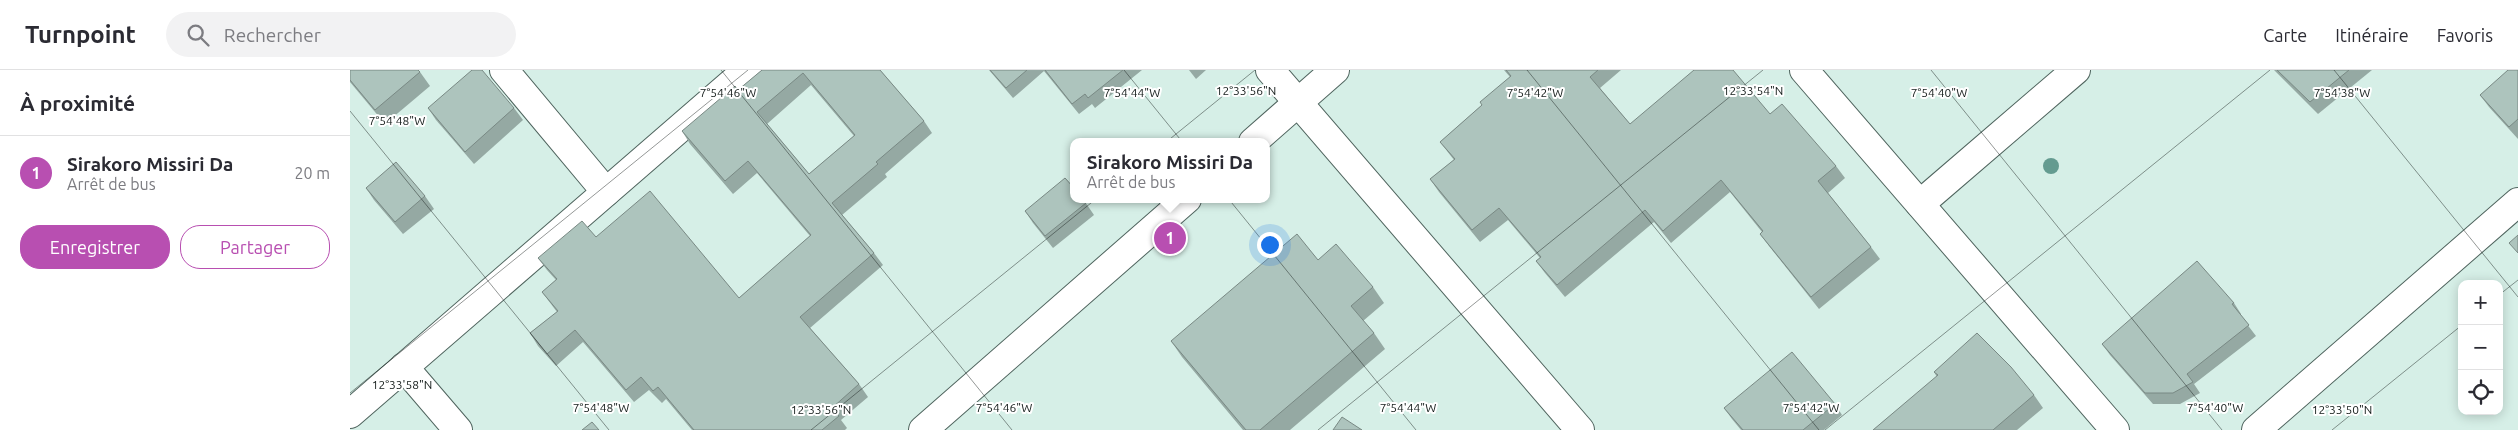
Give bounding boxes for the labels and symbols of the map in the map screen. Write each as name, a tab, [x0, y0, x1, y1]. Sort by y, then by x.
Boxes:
text: 12°33'56"N	[1216, 84, 1276, 97]
text: 12°33'54"N	[1723, 84, 1783, 97]
text: 7°54'46"W	[700, 86, 756, 99]
text: 7°54'44"W	[1104, 86, 1160, 99]
text: 7°54'42"W	[1507, 86, 1563, 99]
text: 7°54'40"W	[1911, 86, 1967, 99]
text: 7°54'38"W	[2314, 86, 2370, 99]
text: 7°54'48"W	[369, 114, 425, 127]
pin: 1	[1154, 219, 1186, 257]
your location	[1257, 232, 1283, 258]
text: 12°33'58"N	[372, 378, 432, 391]
text: 7°54'48"W	[573, 401, 629, 414]
text: 7°54'46"W	[976, 401, 1032, 414]
text: 7°54'44"W	[1380, 401, 1436, 414]
text: 7°54'42"W	[1783, 401, 1839, 414]
text: 7°54'40"W	[2187, 401, 2243, 414]
text: 12°33'56"N	[791, 403, 851, 416]
text: 12°33'50"N	[2312, 403, 2372, 416]

